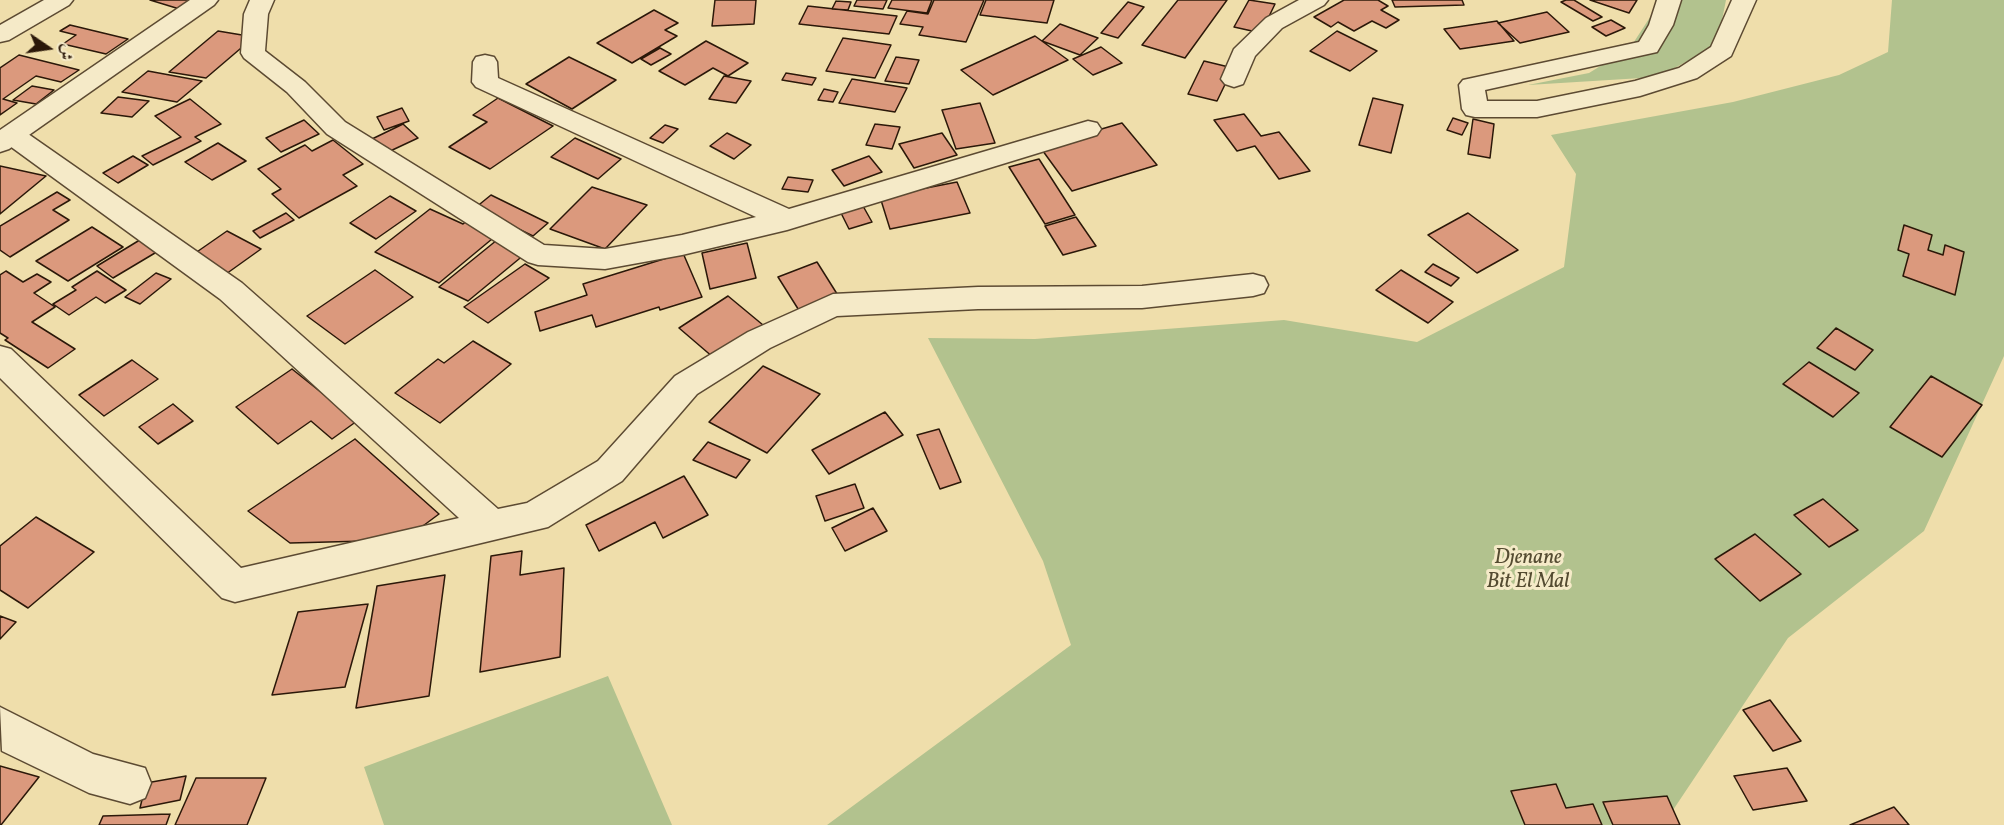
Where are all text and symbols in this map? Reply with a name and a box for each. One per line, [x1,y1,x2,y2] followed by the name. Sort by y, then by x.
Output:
[18,18,78,78] north arrow
[53,42,78,62] text: ش
[1487,546,1569,596] park label: Djenane Bit El Mal

